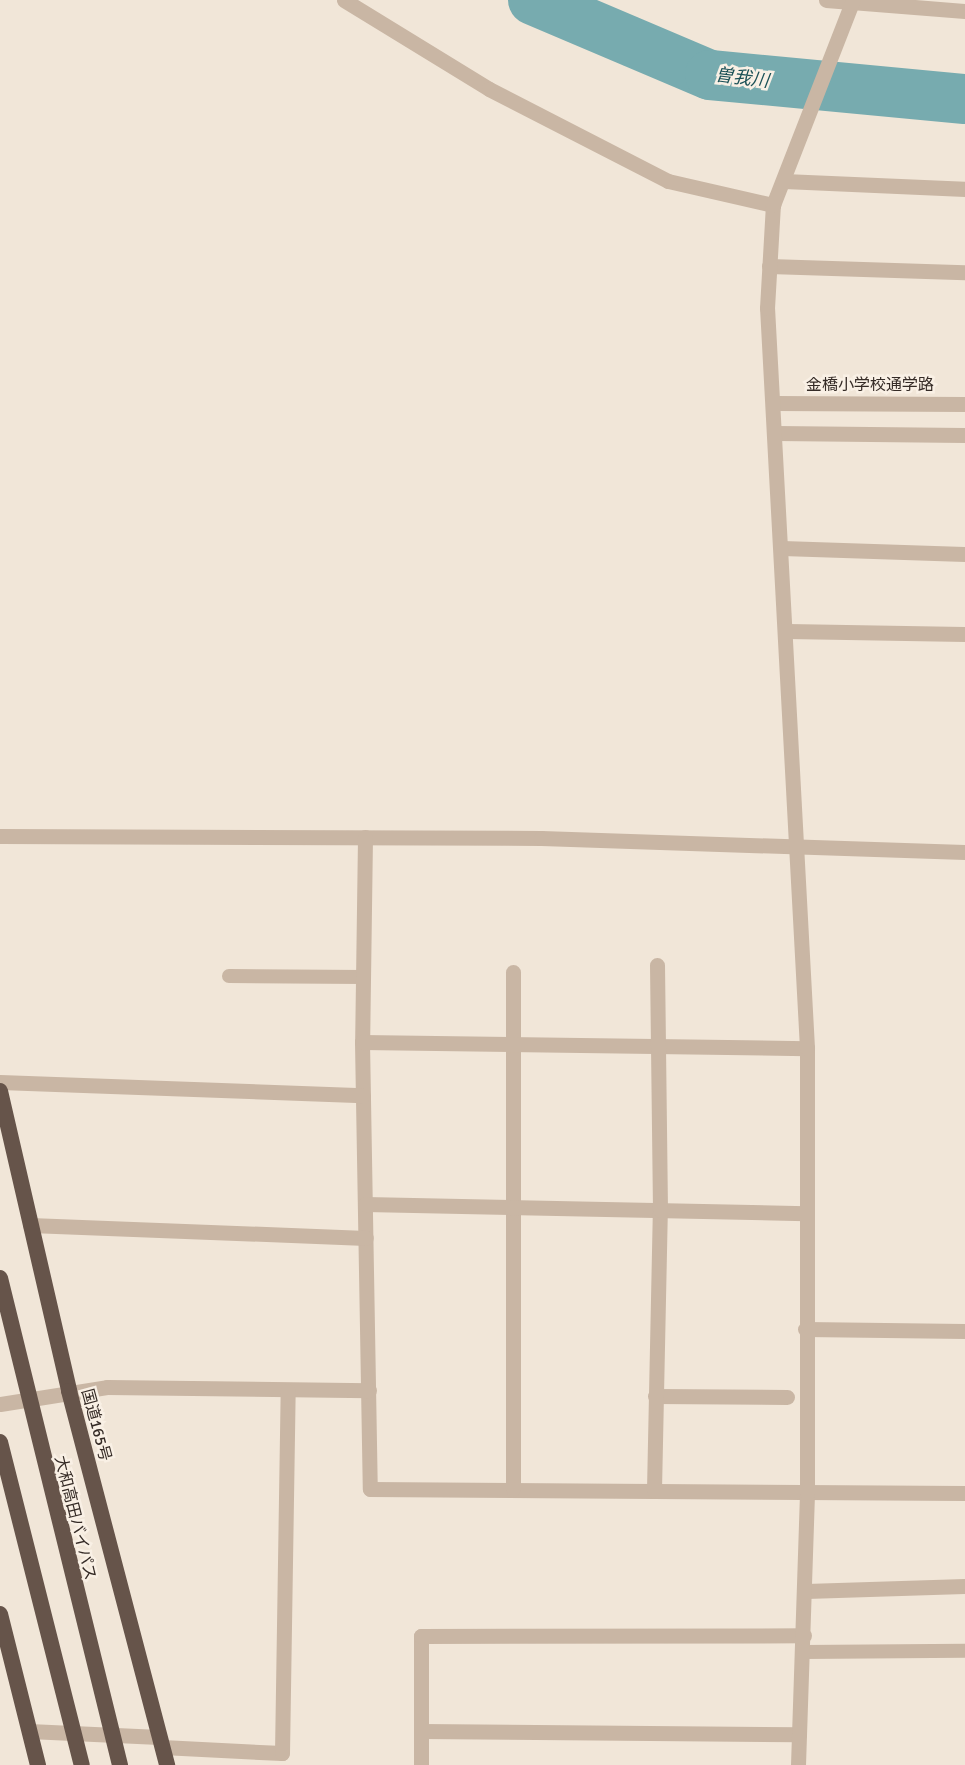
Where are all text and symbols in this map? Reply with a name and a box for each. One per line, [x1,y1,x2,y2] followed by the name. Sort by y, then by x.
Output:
[714,64,770,92] water label: 曽我川
[806,375,934,395] street label: 金橋小学校通学路
[77,1387,115,1463] street label: 国道165号
[50,1454,100,1582] street label: 大和高田バイパス

